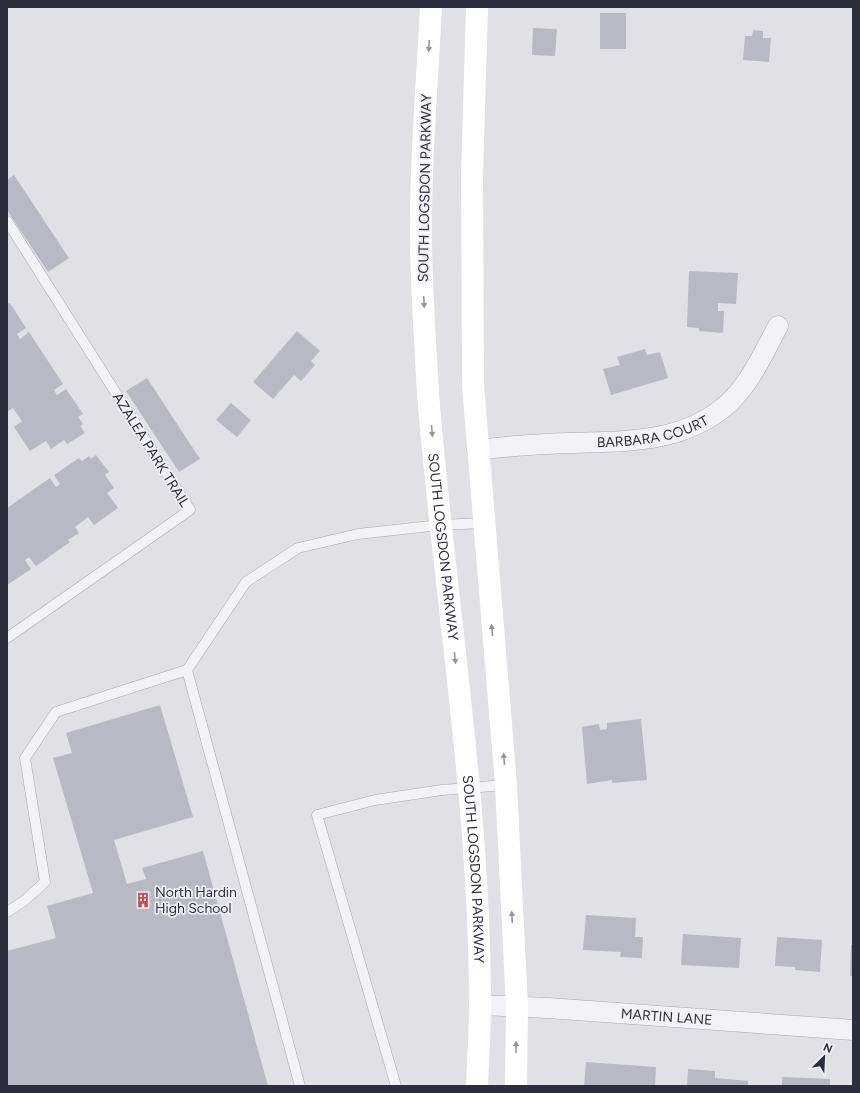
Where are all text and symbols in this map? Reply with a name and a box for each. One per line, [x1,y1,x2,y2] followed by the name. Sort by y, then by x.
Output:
[425,40,432,52] one-way arrow
[415,93,435,282] street label: SOUTH LOGSDON PARKWAY
[421,296,427,309] one-way arrow
[109,390,194,511] street label: AZALEA PARK TRAIL
[597,411,711,451] street label: BARBARA COURT
[429,425,435,437] one-way arrow
[425,452,462,642] street label: SOUTH LOGSDON PARKWAY
[489,624,496,636] one-way arrow
[451,652,458,664] one-way arrow
[500,753,507,765] one-way arrow
[459,774,488,964] street label: SOUTH LOGSDON PARKWAY
[155,884,237,917] place label: North Hardin High School
[134,891,152,909] building icon: North Hardin High School
[509,911,516,923] one-way arrow
[620,1005,713,1028] street label: MARTIN LANE
[804,1037,844,1077] north arrow
[513,1040,519,1053] one-way arrow
[821,1041,834,1056] text: N

